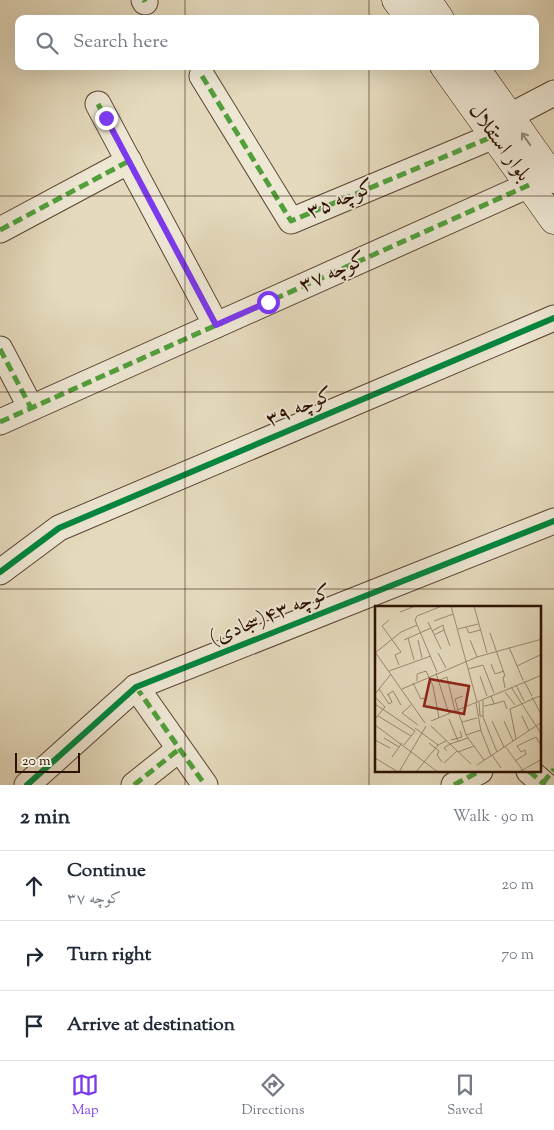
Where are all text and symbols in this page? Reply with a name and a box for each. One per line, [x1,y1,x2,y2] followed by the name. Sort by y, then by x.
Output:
[15,15,539,70] search box
[33,29,61,57] icon: search
[73,29,168,56] text: Search here
[460,98,538,188] street label: بلوار استقلال
[95,107,118,130] route end
[521,132,531,146] one-way arrow
[303,172,379,228] street label: کوچه ۳۵
[295,245,371,301] street label: کوچه ۳۷
[257,291,280,314] route start
[262,380,338,436] street label: کوچه ۳۹
[205,578,337,654] street label: کوچه ۴۳(سجادی)
[375,606,542,772] inset map
[15,750,80,773] scale bar
[22,752,51,772] text: 20 m
[20,803,70,833] text: 2 min
[453,806,534,829] text: Walk · 90 m
[67,858,146,885] text: Continue
[20,872,48,900] icon: ahead
[501,874,534,897] text: 20 m
[67,888,121,911] text: کوچه ۳۷
[20,942,48,970] icon: right
[67,942,151,969] text: Turn right
[501,944,534,967] text: 70 m
[20,1012,48,1040] icon: arrive
[67,1012,235,1039] text: Arrive at destination
[71,1071,99,1121] tab: Map
[241,1071,305,1121] tab: Directions
[447,1071,483,1121] tab: Saved

